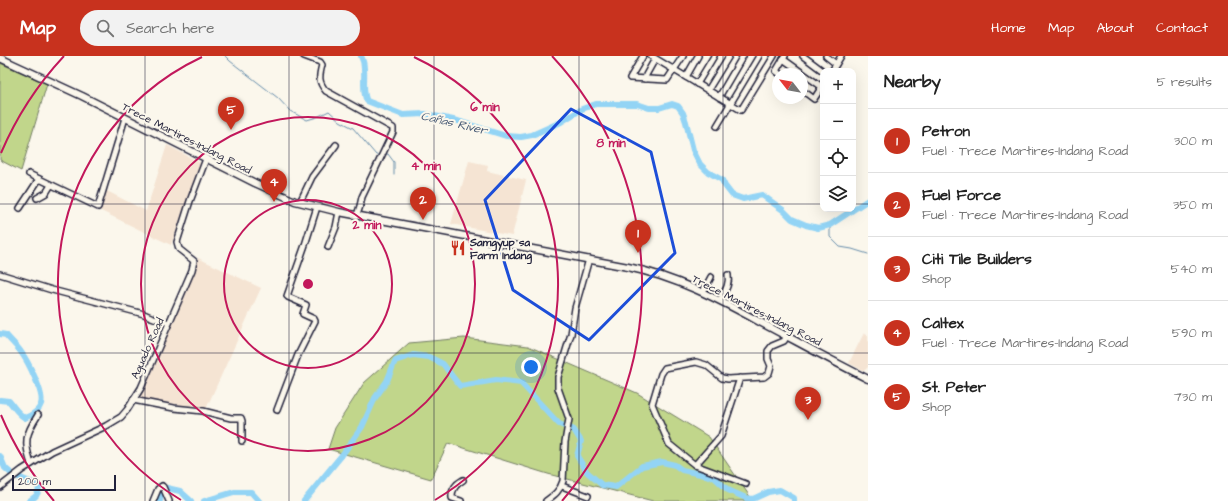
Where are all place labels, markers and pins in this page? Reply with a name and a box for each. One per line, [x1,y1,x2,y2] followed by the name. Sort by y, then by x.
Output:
[218,97,244,130] pin: 5
[261,169,287,202] pin: 4
[410,187,436,220] pin: 2
[625,220,651,253] pin: 1
[469,235,532,265] place label: Samgyup sa Farm Indang
[449,239,467,257] restaurant icon: Samgyup sa Farm Indang
[301,277,315,291] centre of rings
[795,387,821,420] pin: 3

